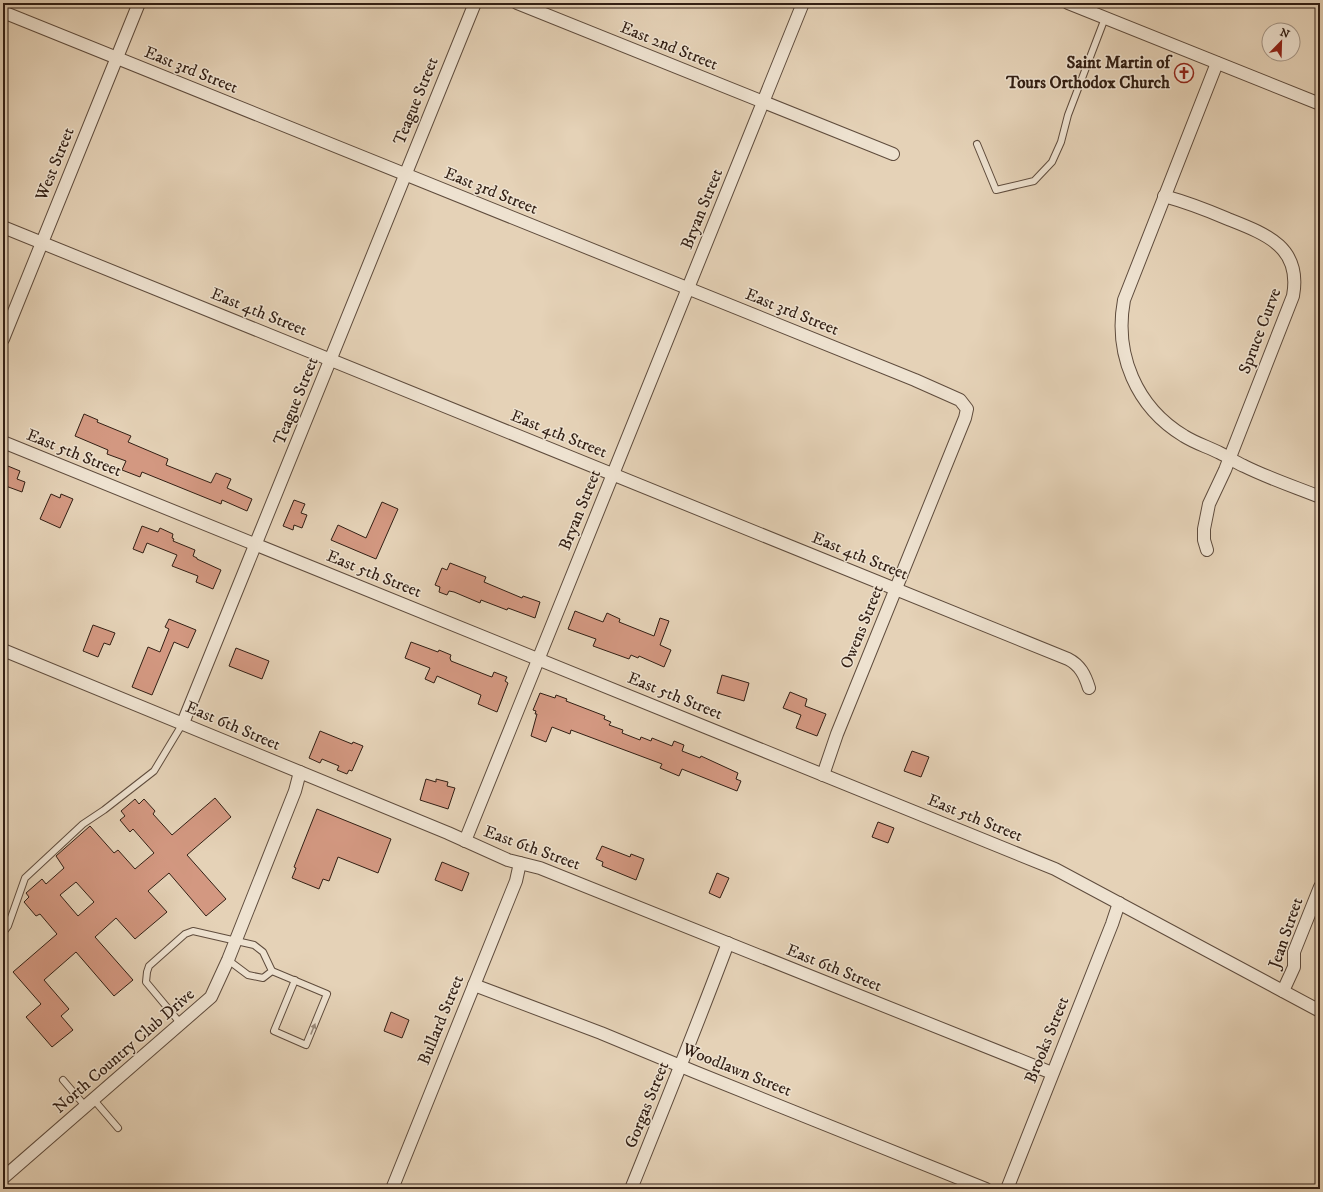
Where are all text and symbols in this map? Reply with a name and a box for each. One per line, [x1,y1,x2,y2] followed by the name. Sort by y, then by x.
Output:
[617,16,722,76] street label: East 2nd Street
[1261,22,1301,62] north arrow
[1278,26,1291,42] text: N
[141,41,242,99] street label: East 3rd Street
[1005,52,1174,94] place label: Saint Martin of Tours Orthodox Church
[388,53,444,148] street label: Teague Street
[1173,62,1195,84] church icon: Saint Martin of Tours Orthodox Church
[30,124,80,205] street label: West Street
[441,162,542,220] street label: East 3rd Street
[676,165,728,253] street label: Bryan Street
[208,283,311,342] street label: East 4th Street
[742,283,843,341] street label: East 3rd Street
[1234,285,1286,377] street label: Spruce Curve
[268,353,324,448] street label: Teague Street
[508,405,611,464] street label: East 4th Street
[23,424,125,482] street label: East 5th Street
[554,466,606,554] street label: Bryan Street
[809,527,912,586] street label: East 4th Street
[323,545,425,603] street label: East 5th Street
[835,581,889,672] street label: Owens Street
[624,667,726,725] street label: East 5th Street
[182,696,284,756] street label: East 6th Street
[924,789,1026,847] street label: East 5th Street
[481,820,584,876] street label: East 6th Street
[1263,894,1309,973] street label: Jean Street
[783,939,885,997] street label: East 6th Street
[413,971,469,1068] street label: Bullard Street
[49,984,199,1118] street label: North Country Club Drive
[1020,993,1075,1087] street label: Brooks Street
[311,1022,317,1034] one-way arrow
[678,1038,795,1102] street label: Woodlawn Street
[620,1058,675,1152] street label: Gorgas Street

